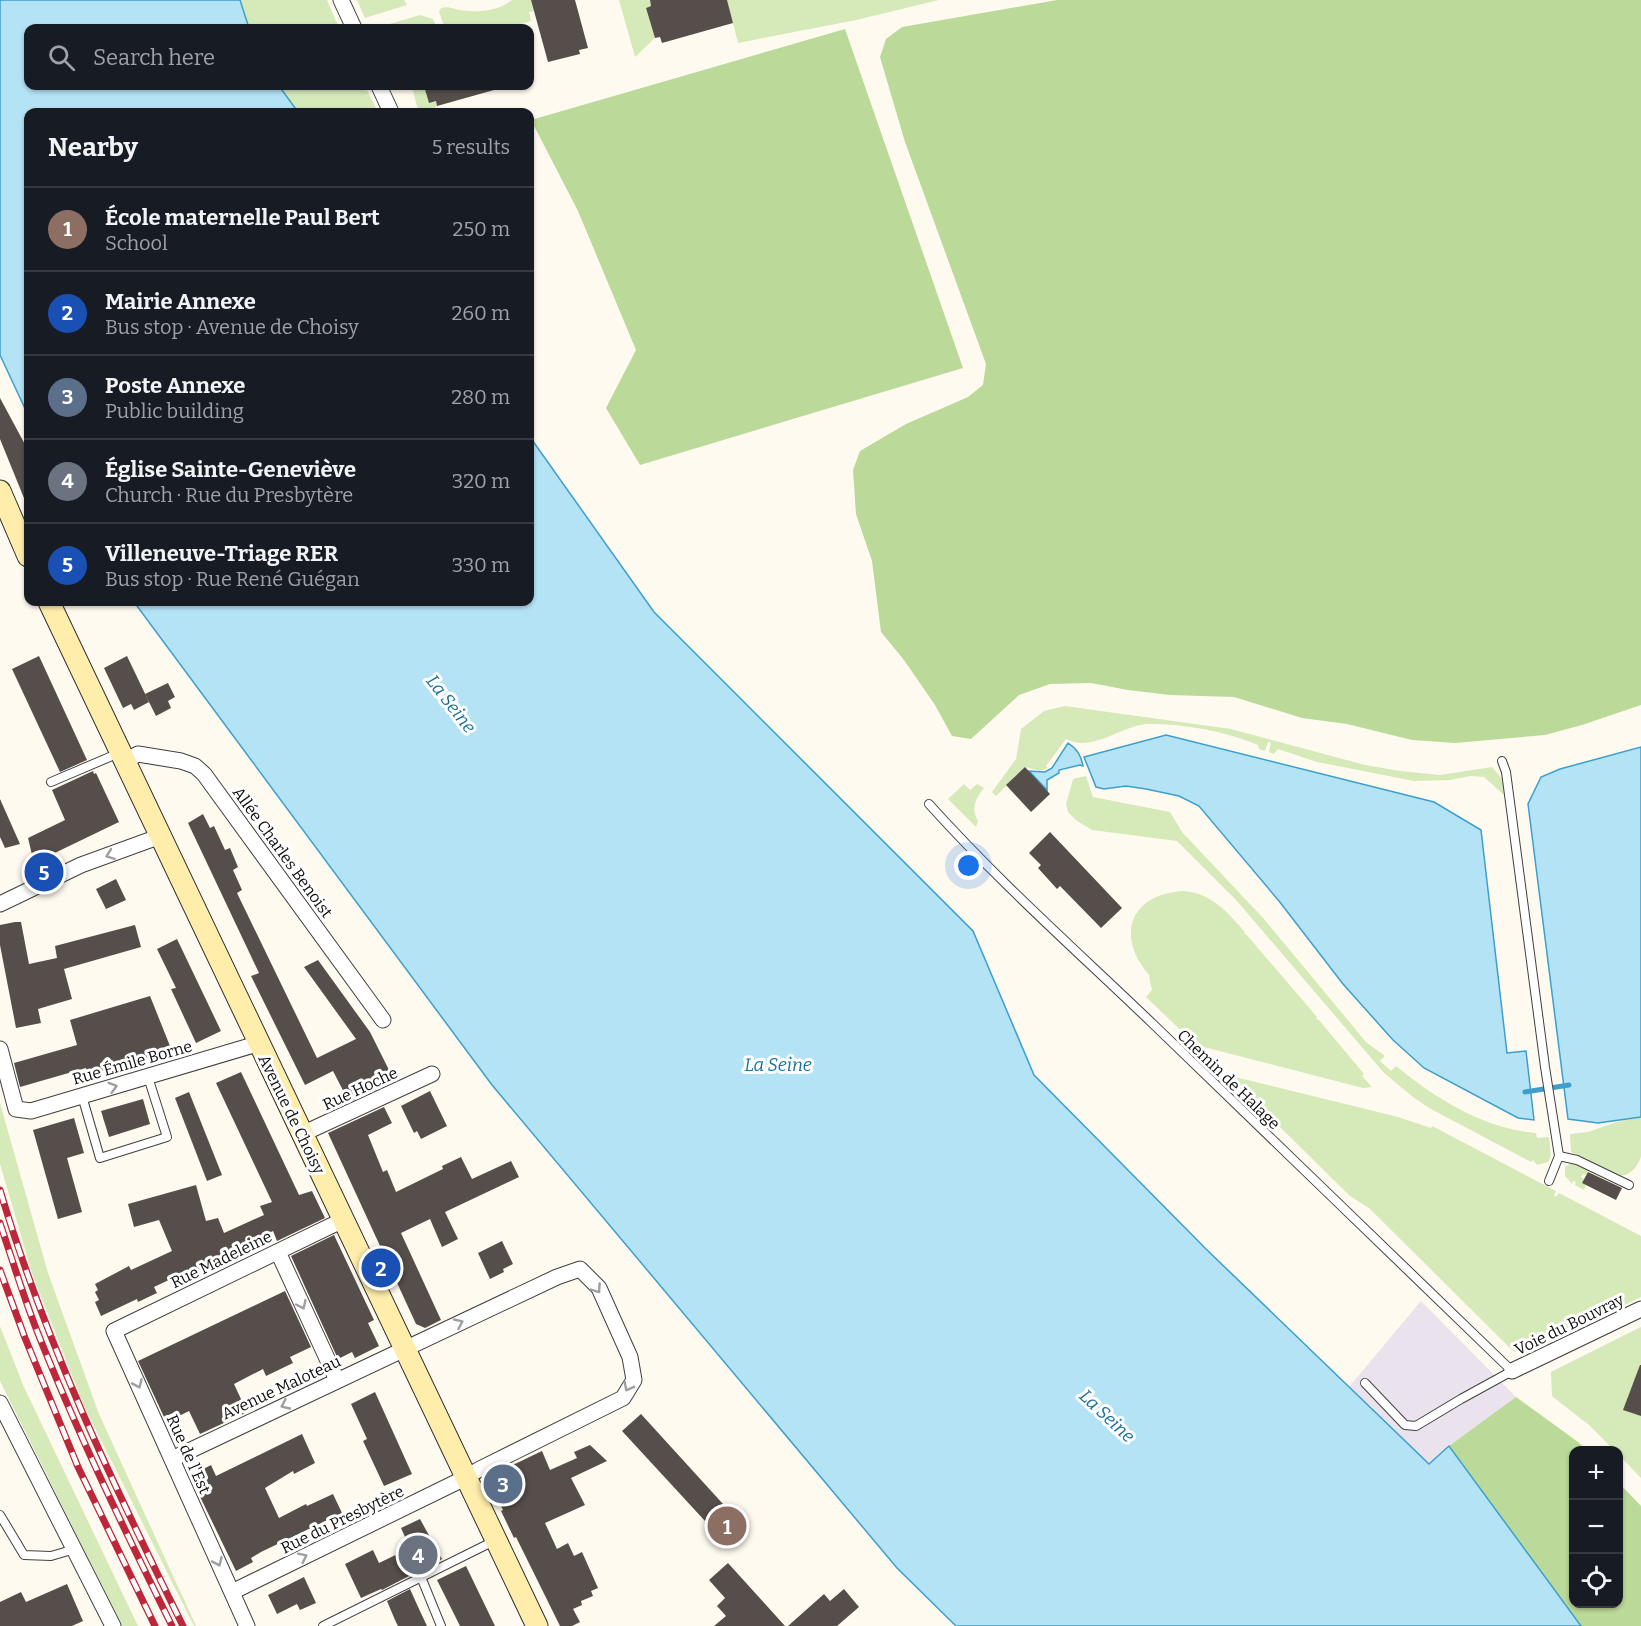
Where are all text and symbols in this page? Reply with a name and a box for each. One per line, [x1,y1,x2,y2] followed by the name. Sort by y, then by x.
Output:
[24,24,534,90] search box
[45,41,78,74] icon: search
[93,44,215,71] text: Search here
[48,132,138,163] text: Nearby
[432,135,510,159] text: 5 results
[105,204,380,231] text: École maternelle Paul Bert
[63,217,72,241] text: 1
[453,217,510,241] text: 250 m
[105,231,168,255] text: School
[105,288,256,315] text: Mairie Annexe
[62,301,73,325] text: 2
[451,301,510,325] text: 260 m
[105,315,359,339] text: Bus stop · Avenue de Choisy
[105,372,245,399] text: Poste Annexe
[62,385,73,409] text: 3
[451,385,510,409] text: 280 m
[105,399,244,423] text: Public building
[105,456,356,483] text: Église Sainte-Geneviève
[61,469,74,493] text: 4
[452,469,510,493] text: 320 m
[105,483,353,507] text: Church · Rue du Presbytère
[105,540,338,567] text: Villeneuve-Triage RER
[62,553,73,577] text: 5
[452,553,510,577] text: 330 m
[105,567,360,591] text: Bus stop · Rue René Guégan
[421,671,481,737] water label: La Seine
[229,783,337,922] street label: Allée Charles Benoist
[105,847,116,860] one-way arrow
[24,850,63,894] pin: 5
[954,851,983,880] your location
[1173,1026,1284,1133] street label: Chemin de Halage
[70,1035,194,1089] street label: Rue Émile Borne
[254,1051,329,1177] street label: Avenue de Choisy
[744,1054,812,1076] water label: La Seine
[320,1063,401,1114] street label: Rue Hoche
[107,1082,118,1094] one-way arrow
[168,1227,275,1292] street label: Rue Madeleine
[362,1246,400,1290] pin: 2
[590,1282,601,1293] one-way arrow
[1512,1290,1627,1359] street label: Voie du Bouvray
[295,1298,307,1309] one-way arrow
[452,1319,463,1331] one-way arrow
[219,1352,344,1423] street label: Avenue Maloteau
[131,1378,143,1389] one-way arrow
[624,1381,636,1392] one-way arrow
[1075,1385,1139,1447] water label: La Seine
[280,1398,291,1410] one-way arrow
[163,1412,215,1497] street label: Rue de l'Est
[1569,1446,1623,1608] map controls
[1569,1446,1623,1500] button: +
[484,1462,522,1506] pin: 3
[278,1481,407,1557] street label: Rue du Presbytère
[1569,1500,1623,1554] button: −
[708,1504,746,1549] pin: 1
[398,1532,438,1578] pin: 4
[297,1553,308,1565] one-way arrow
[1569,1554,1623,1608] button: locate
[211,1556,223,1567] one-way arrow

